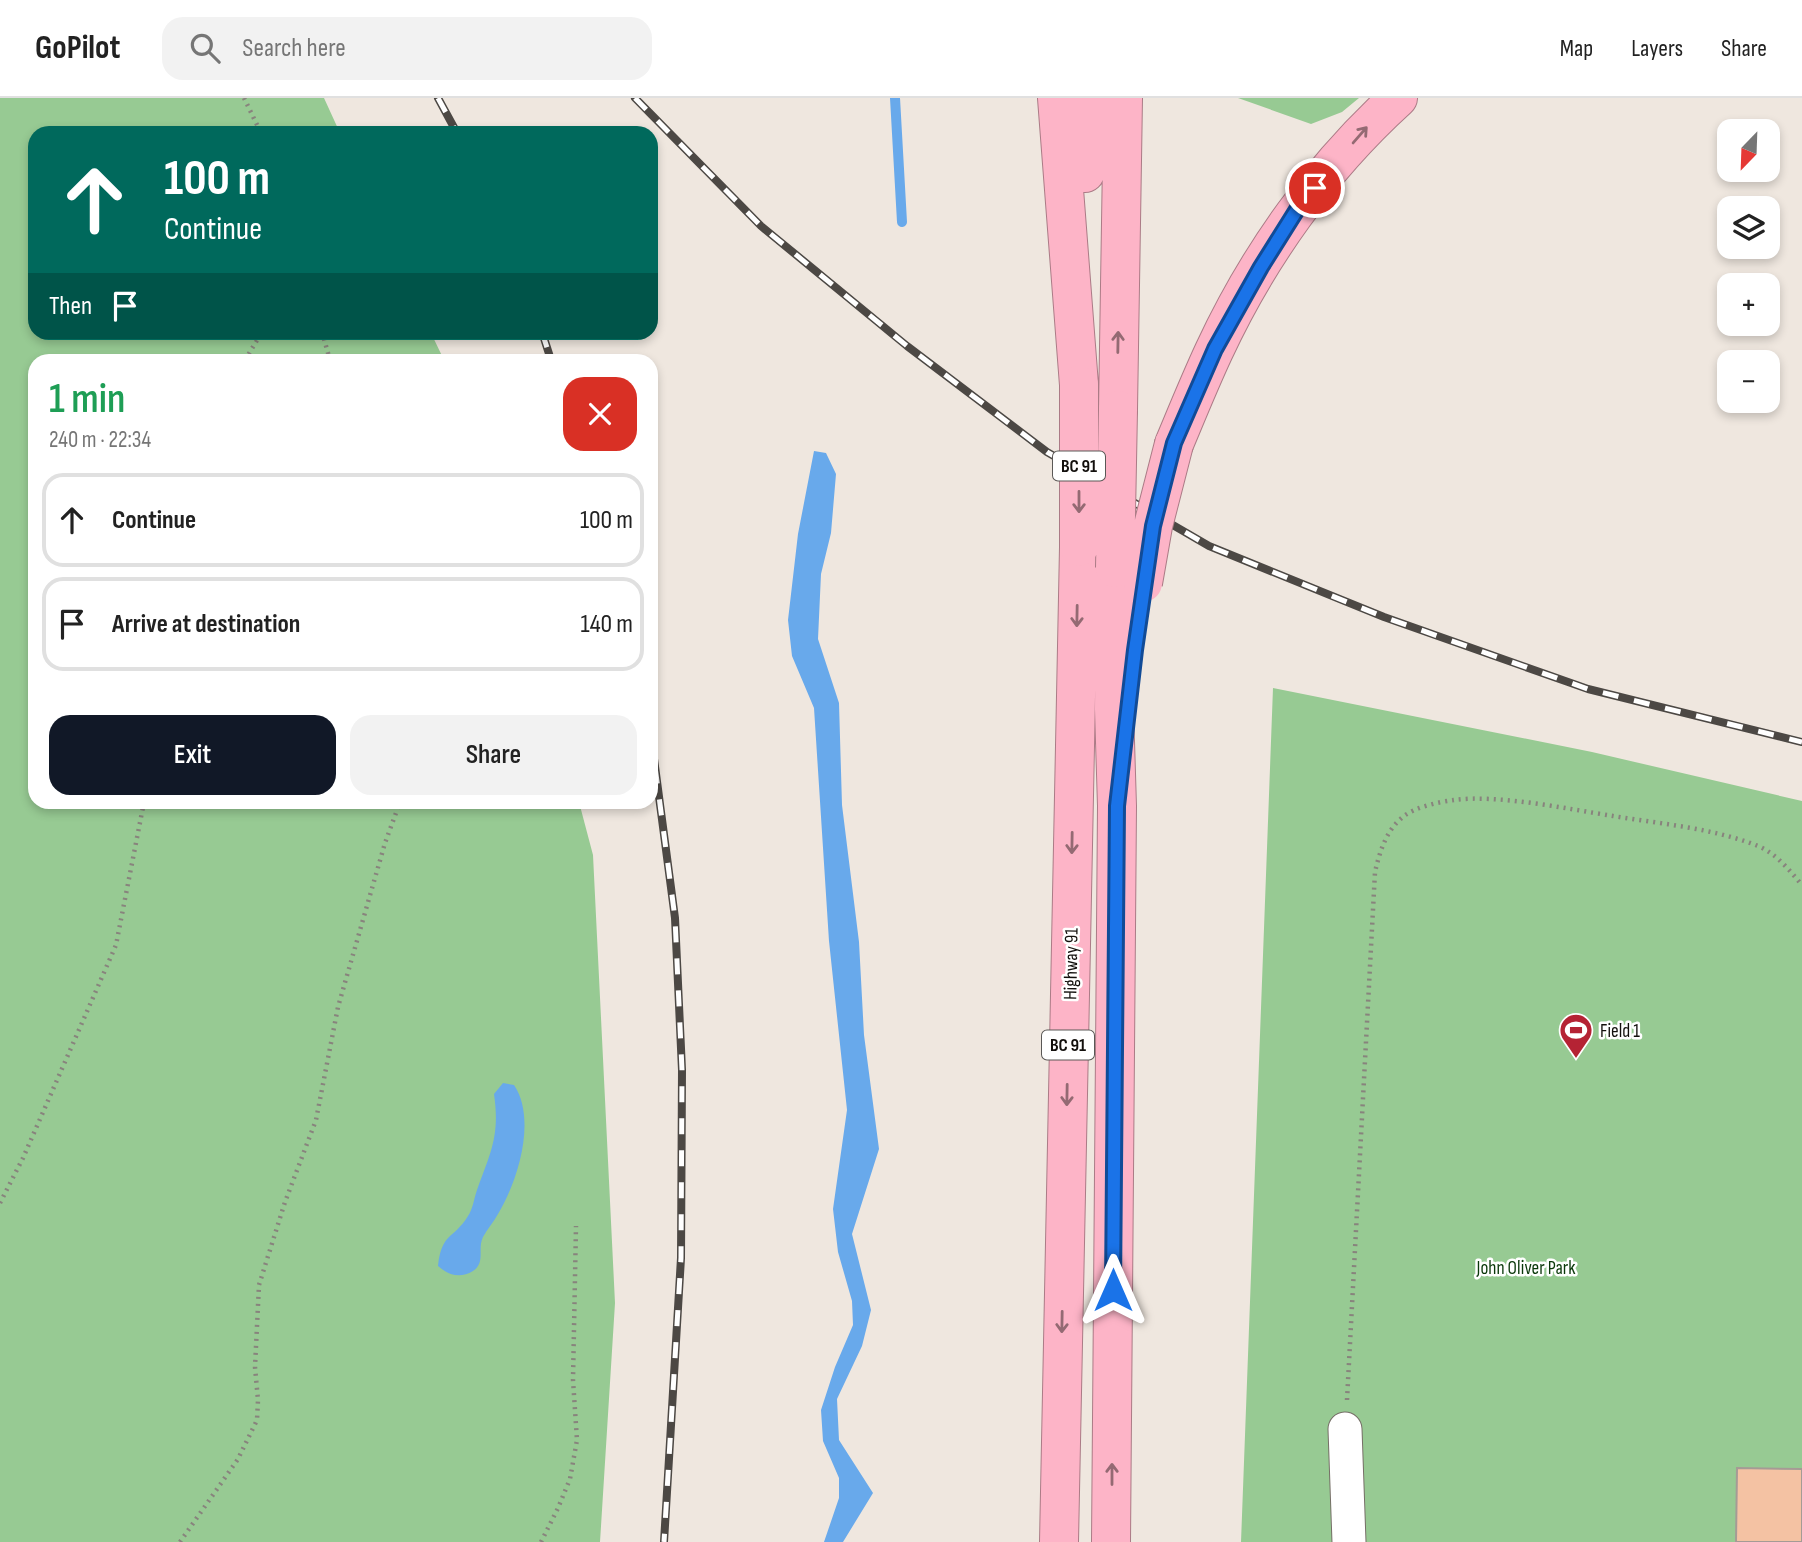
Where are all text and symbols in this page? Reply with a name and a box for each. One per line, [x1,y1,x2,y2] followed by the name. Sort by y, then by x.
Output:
[162,17,652,80] search box
[35,28,120,68] text: GoPilot
[186,29,224,67] icon: search
[242,33,346,64] text: Search here
[1560,34,1593,63] text: Map
[1631,34,1683,63] text: Layers
[1721,34,1767,63] text: Share
[1717,119,1780,182] north arrow
[1717,119,1780,413] map controls
[1352,126,1368,144] one-way arrow
[164,150,270,209] text: 100 m
[49,154,140,245] icon: ahead
[1285,158,1345,218] pin
[1296,169,1334,207] icon: arrive
[1717,196,1780,259] button: layers
[164,210,262,249] text: Continue
[1717,273,1780,336] button: +
[106,287,144,325] icon: arrive
[49,291,92,322] text: Then
[1112,331,1125,354] one-way arrow
[1717,350,1780,413] button: −
[49,374,125,425] text: 1 min
[563,377,637,451] button: close
[49,426,151,454] text: 240 m · 22:34
[1053,452,1105,480] road number: BC 91
[1072,491,1086,514] one-way arrow
[53,501,91,539] icon: ahead
[112,505,196,536] text: Continue
[580,505,633,536] text: 100 m
[1071,604,1084,627] one-way arrow
[53,605,91,643] icon: arrive
[112,609,300,640] text: Arrive at destination
[581,609,633,640] text: 140 m
[49,715,336,795] button: Exit
[350,715,637,795] button: Share
[1066,831,1079,854] one-way arrow
[1059,928,1084,1000] street label: Highway 91
[1557,1011,1595,1060] sports icon: Field 1
[1600,1020,1640,1043] place label: Field 1
[1042,1030,1094,1060] road number: BC 91
[1060,1083,1073,1106] one-way arrow
[1076,1253,1150,1327] position arrow
[1475,1257,1576,1280] park label: John Oliver Park
[1055,1311,1069,1334] one-way arrow
[1105,1463,1119,1486] one-way arrow

